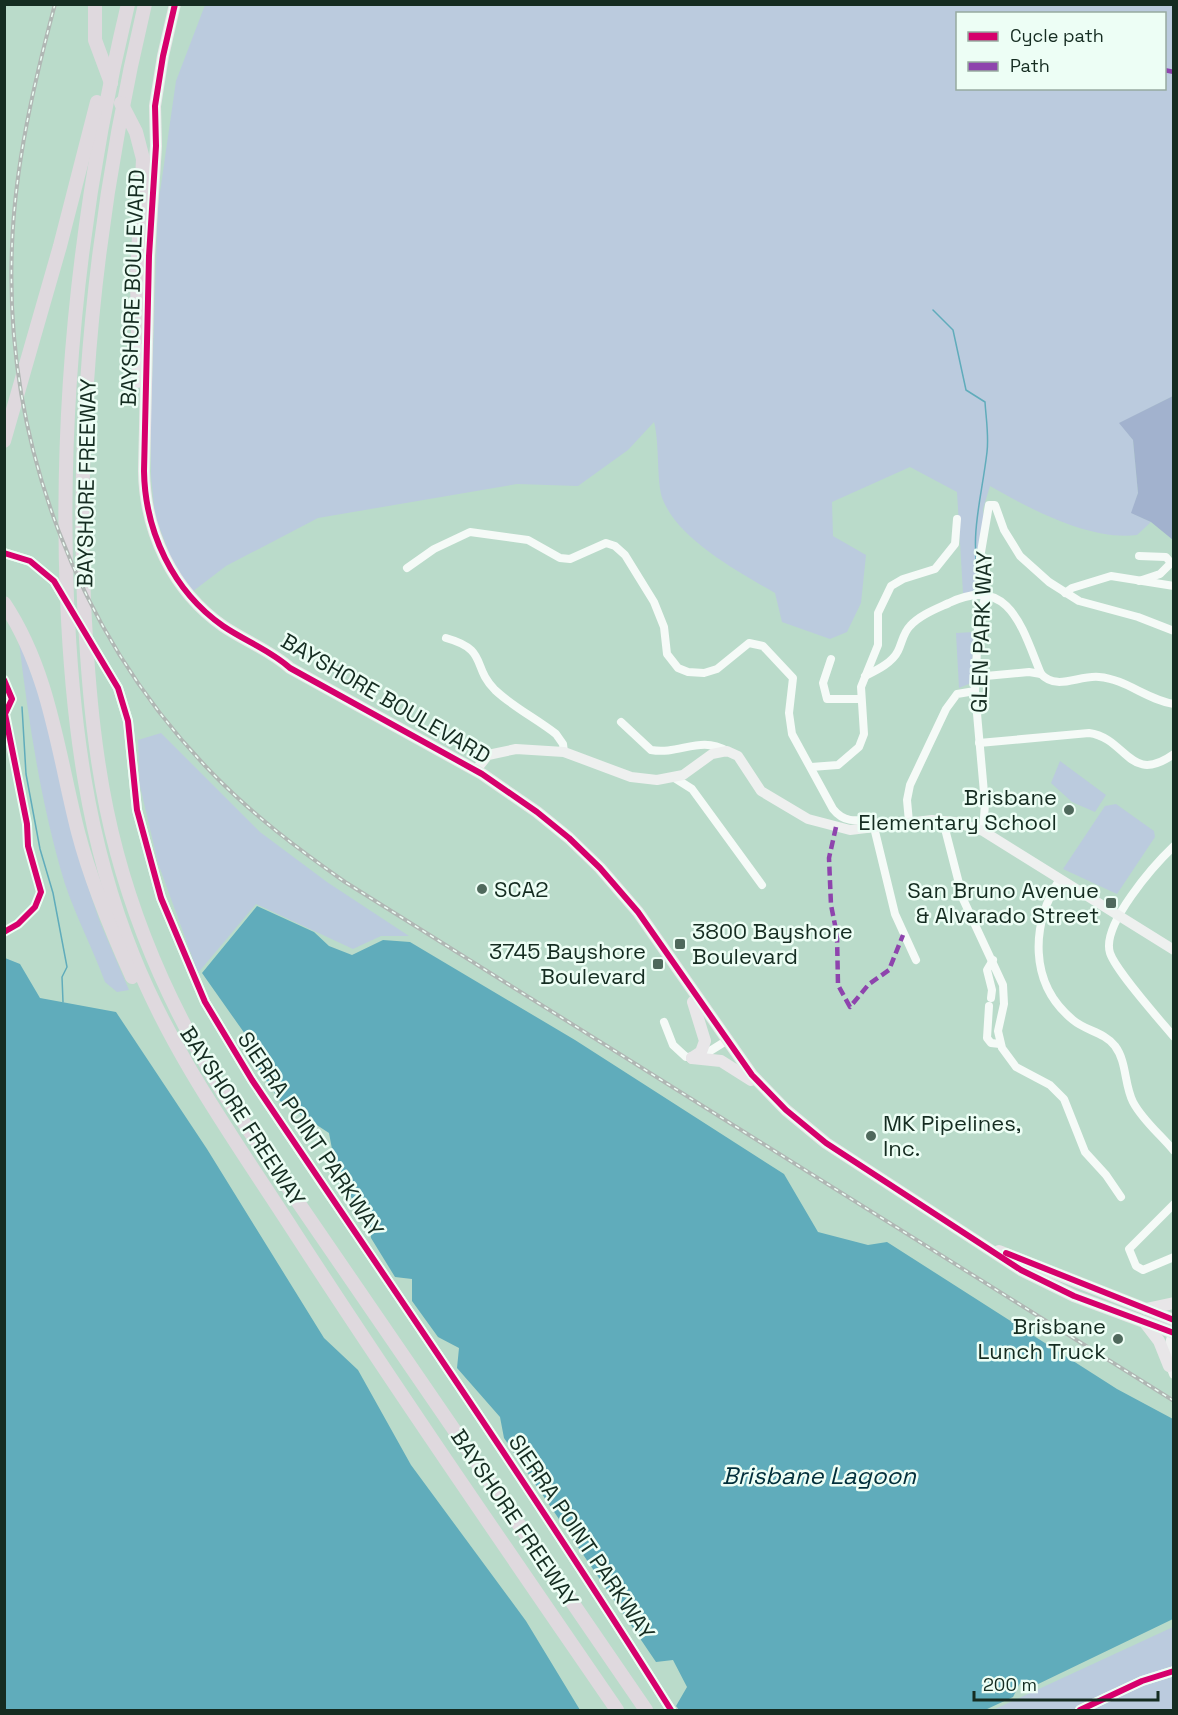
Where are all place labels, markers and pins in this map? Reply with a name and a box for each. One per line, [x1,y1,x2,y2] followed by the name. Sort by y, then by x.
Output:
[858,783,1057,836] place label: Brisbane Elementary School
[1062,803,1076,817] marker: Brisbane Elementary School
[494,875,549,903] place label: SCA2
[907,876,1099,929] place label: San Bruno Avenue & Alvarado Street
[475,882,489,896] marker: SCA2
[1104,896,1118,910] marker: San Bruno Avenue & Alvarado Street
[692,917,853,970] place label: 3800 Bayshore Boulevard
[489,937,646,990] place label: 3745 Bayshore Boulevard
[673,937,687,951] marker: 3800 Bayshore Boulevard
[651,957,665,971] marker: 3745 Bayshore Boulevard
[883,1109,1021,1162] place label: MK Pipelines, Inc.
[864,1129,878,1143] marker: MK Pipelines, Inc.
[977,1312,1106,1365] place label: Brisbane Lunch Truck
[1111,1332,1125,1346] marker: Brisbane Lunch Truck

